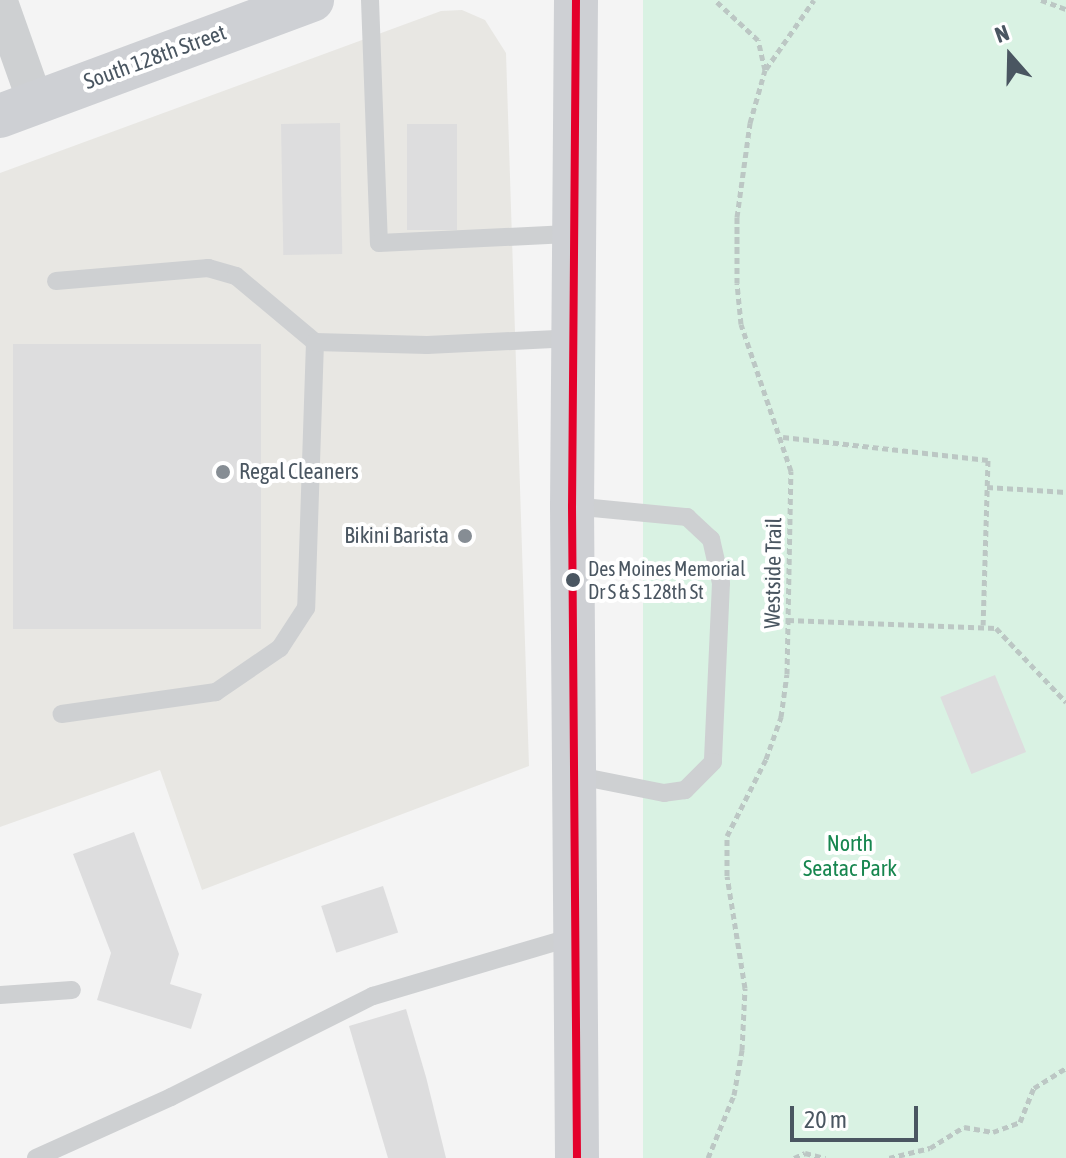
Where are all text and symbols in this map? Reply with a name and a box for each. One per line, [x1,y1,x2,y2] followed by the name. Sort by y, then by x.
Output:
[970,16,1050,96] north arrow
[80,19,230,95] street label: South 128th Street
[991,19,1012,48] text: N
[239,459,359,485] place label: Regal Cleaners
[214,463,232,481] marker: Regal Cleaners
[759,517,787,629] street label: Westside Trail
[344,523,449,549] place label: Bikini Barista
[456,527,474,545] marker: Bikini Barista
[588,556,745,603] place label: Des Moines Memorial Dr S & S 128th St
[565,572,581,588] marker: Des Moines Memorial Dr S & S 128th St
[803,830,897,882] park label: North Seatac Park
[794,1090,922,1140] scale bar
[804,1106,847,1133] text: 20 m

